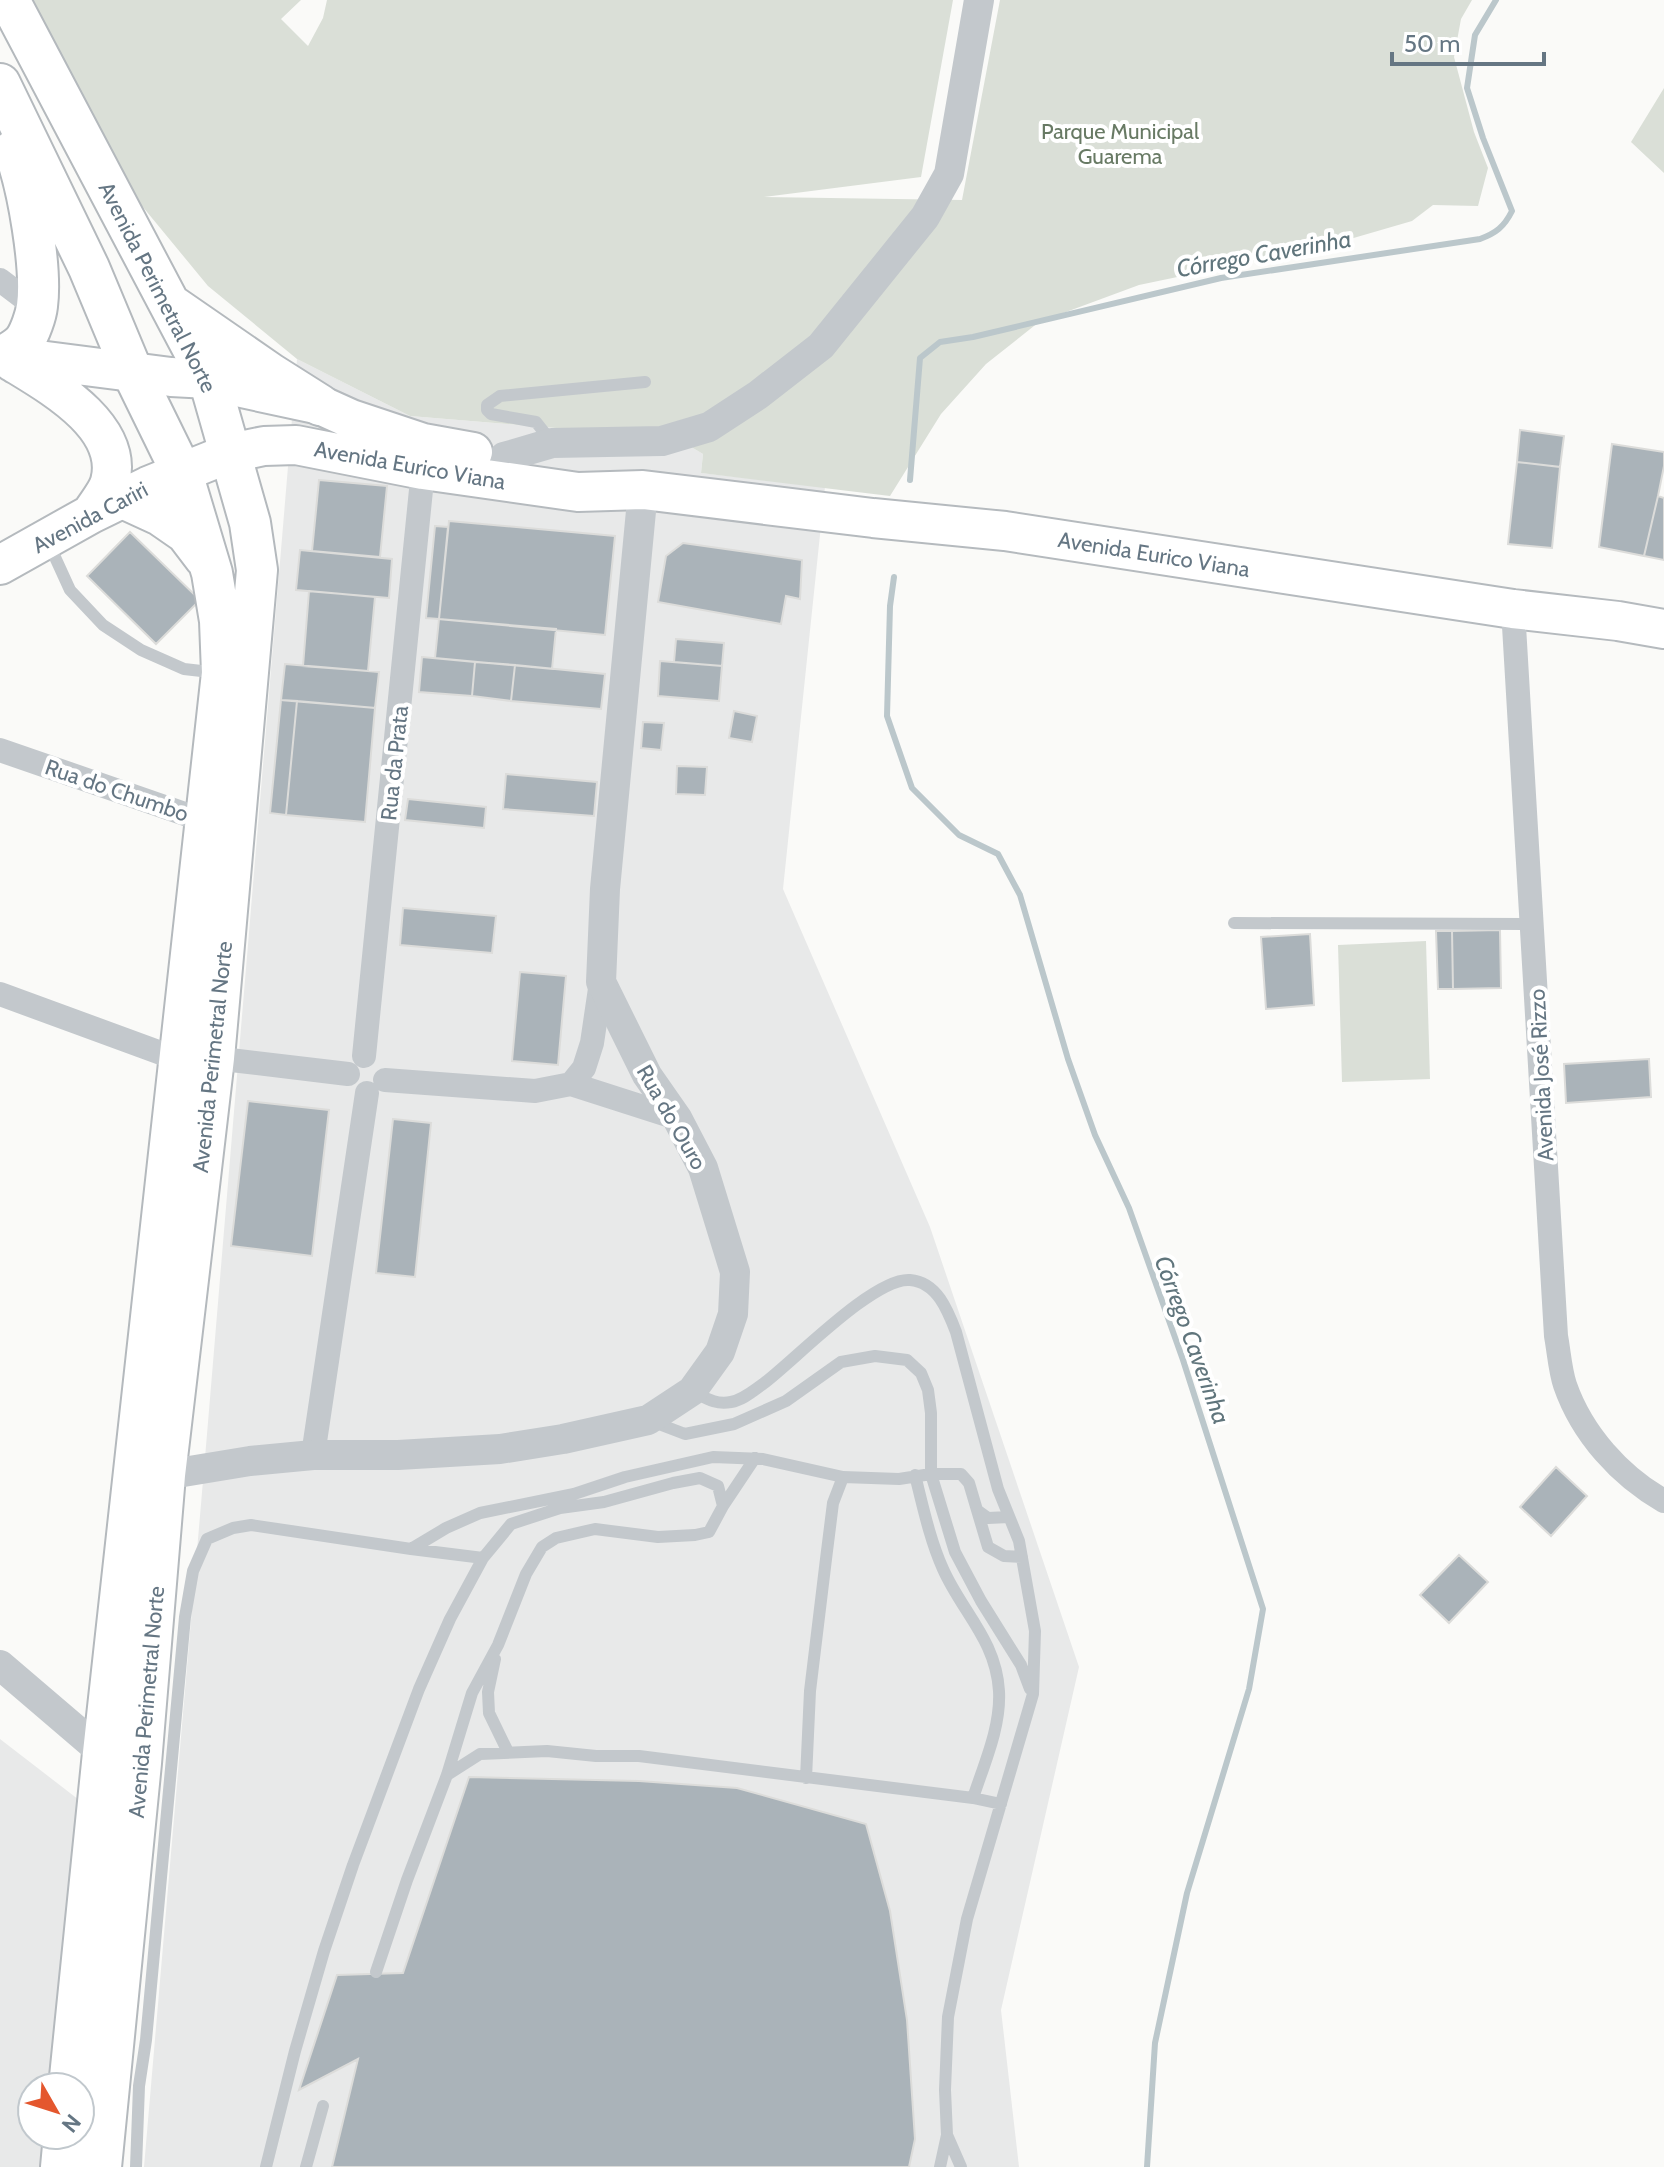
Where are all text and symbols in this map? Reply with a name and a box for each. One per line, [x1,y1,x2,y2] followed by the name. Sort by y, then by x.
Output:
[1392,16,1544,66] scale bar
[1404,29,1460,58] text: 50 m
[1041,118,1200,170] park label: Parque Municipal Guarema
[93,177,222,397] street label: Avenida Perimetral Norte
[1174,224,1354,283] water label: Córrego Caverinha
[312,435,508,496] street label: Avenida Eurico Viana
[28,476,153,559] street label: Avenida Cariri
[1056,526,1252,583] street label: Avenida Eurico Viana
[375,704,414,822] street label: Rua da Prata
[42,753,192,828] street label: Rua do Chumbo
[187,940,238,1174] street label: Avenida Perimetral Norte
[1524,988,1559,1162] street label: Avenida José Rizzo
[631,1060,712,1174] street label: Rua do Ouro
[1149,1252,1236,1428] water label: Córrego Caverinha
[123,1585,170,1819] street label: Avenida Perimetral Norte
[16,2071,96,2151] north arrow
[56,2109,87,2138] text: N

